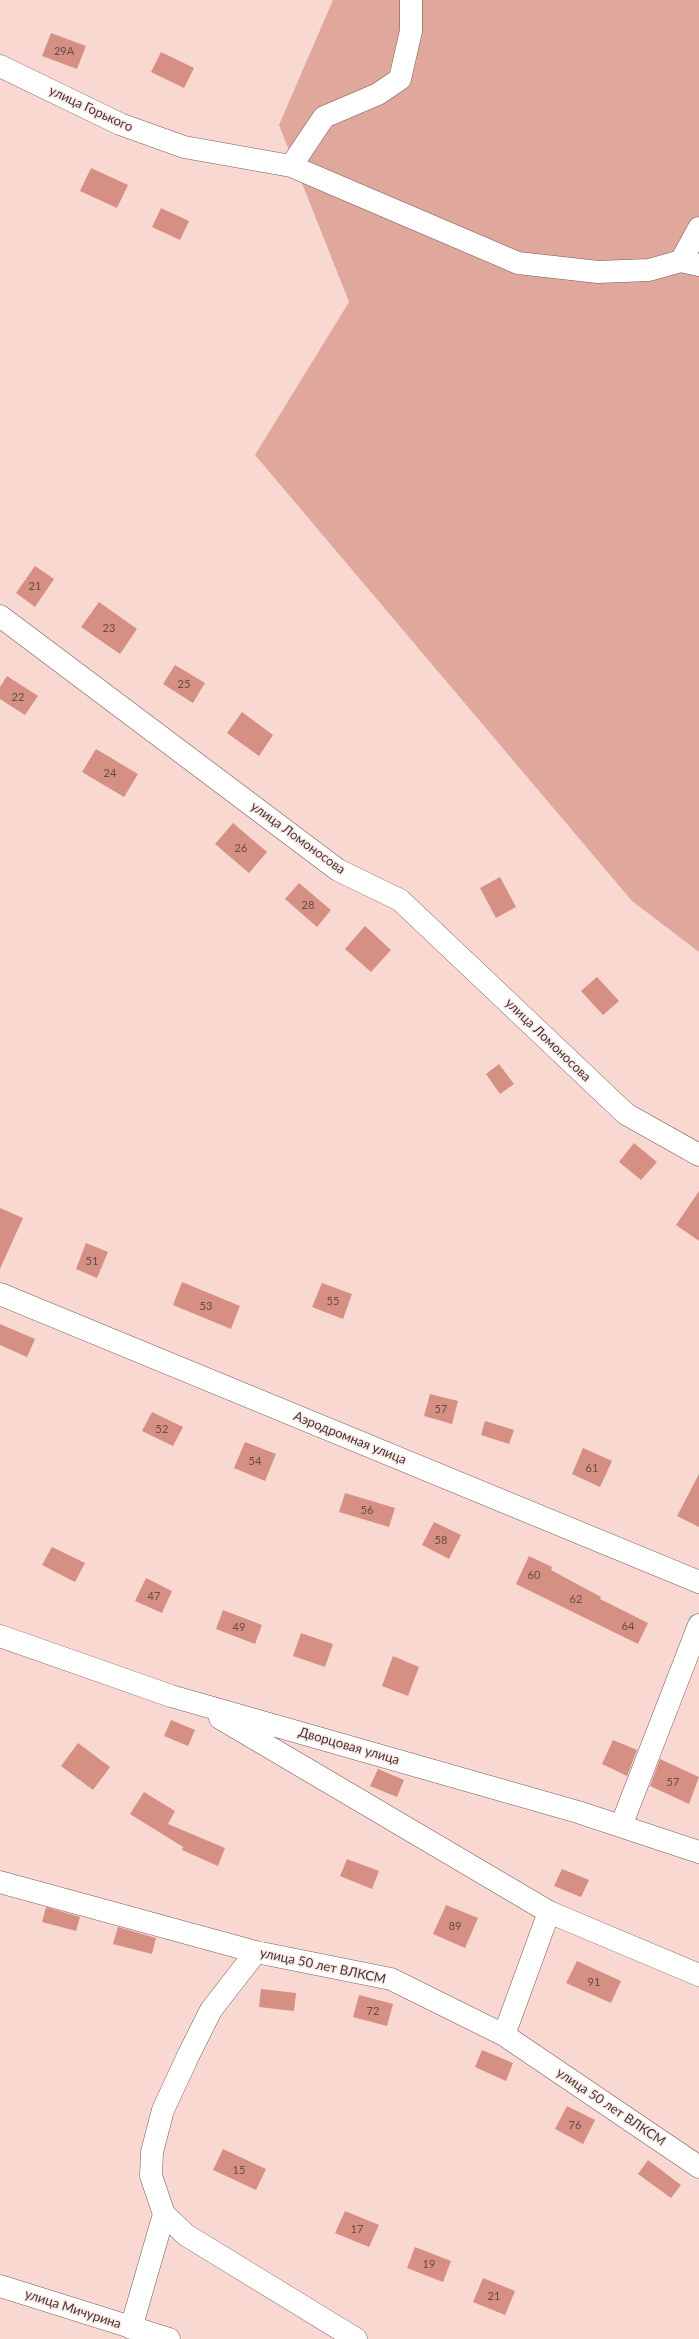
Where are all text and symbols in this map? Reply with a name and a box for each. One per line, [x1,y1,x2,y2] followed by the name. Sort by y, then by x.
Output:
[54,44,74,58] house number: 29А
[47,83,135,135] street label: улица Горького
[29,579,41,593] house number: 21
[103,621,115,635] house number: 23
[178,677,190,691] house number: 25
[12,690,24,704] house number: 22
[104,766,116,780] house number: 24
[248,798,348,878] street label: улица Ломоносова
[235,841,247,855] house number: 26
[302,898,314,912] house number: 28
[502,995,594,1085] street label: улица Ломоносова
[86,1254,98,1268] house number: 51
[327,1294,339,1308] house number: 55
[200,1299,212,1313] house number: 53
[435,1402,447,1416] house number: 57
[291,1408,409,1468] street label: Аэродромная улица
[156,1422,168,1436] house number: 52
[249,1454,261,1468] house number: 54
[586,1461,598,1475] house number: 61
[361,1503,373,1517] house number: 56
[435,1533,447,1547] house number: 58
[528,1568,540,1582] house number: 60
[148,1589,160,1603] house number: 47
[570,1592,582,1606] house number: 62
[622,1619,634,1633] house number: 64
[233,1620,245,1634] house number: 49
[297,1724,401,1768] street label: Дворцовая улица
[667,1775,679,1789] house number: 57
[449,1919,461,1933] house number: 89
[259,1945,387,1987] street label: улица 50 лет ВЛКСМ
[588,1975,600,1989] house number: 91
[367,2004,379,2018] house number: 72
[553,2065,669,2149] street label: улица 50 лет ВЛКСМ
[569,2118,581,2132] house number: 76
[233,2163,245,2177] house number: 15
[351,2222,363,2236] house number: 17
[423,2257,435,2271] house number: 19
[23,2286,123,2332] street label: улица Мичурина
[488,2289,500,2303] house number: 21

